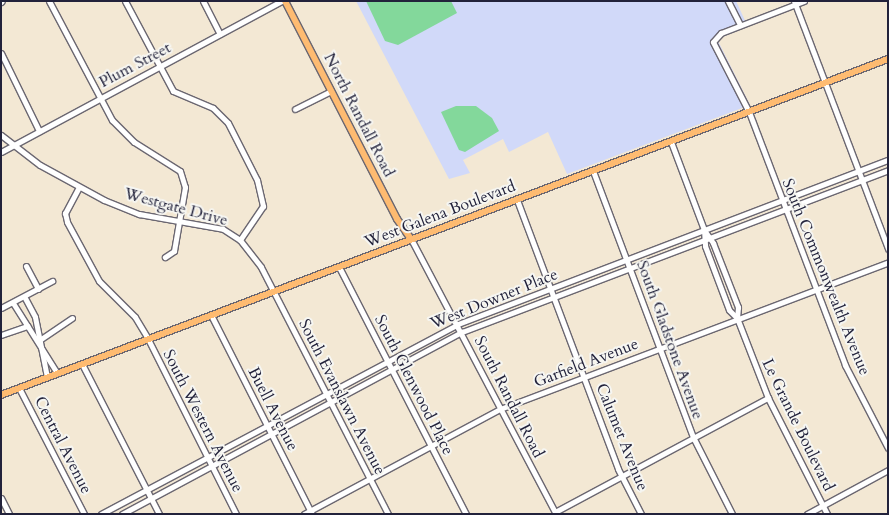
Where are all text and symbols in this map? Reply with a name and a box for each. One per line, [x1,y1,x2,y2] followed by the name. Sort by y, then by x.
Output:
[96,38,174,92] street label: Plum Street
[319,50,399,180] street label: North Randall Road
[362,176,518,252] street label: West Galena Boulevard
[778,176,874,378] street label: South Commonwealth Avenue
[122,184,230,230] street label: Westgate Drive
[632,258,708,422] street label: South Gladstone Avenue
[428,265,560,333] street label: West Downer Place
[370,312,458,458] street label: South Glenwood Place
[294,316,390,478] street label: South Evanslawn Avenue
[470,333,548,461] street label: South Randall Road
[531,334,641,392] street label: Garfield Avenue
[159,347,247,495] street label: South Western Avenue
[758,356,838,494] street label: Le Grande Boulevard
[244,364,302,454] street label: Buell Avenue
[592,381,652,493] street label: Calumet Avenue
[30,393,96,497] street label: Central Avenue

